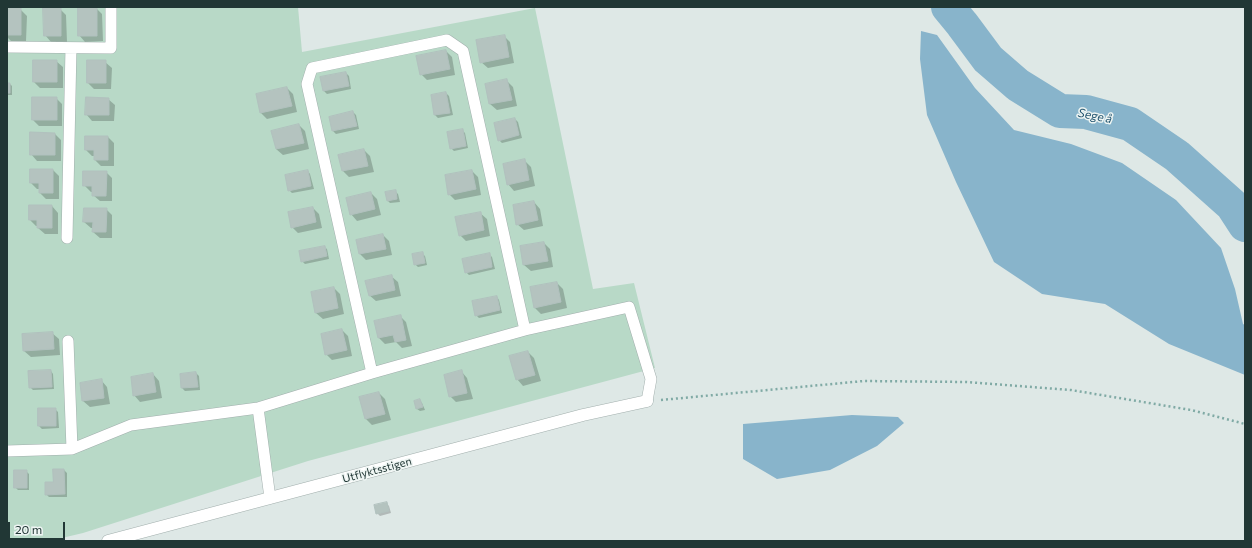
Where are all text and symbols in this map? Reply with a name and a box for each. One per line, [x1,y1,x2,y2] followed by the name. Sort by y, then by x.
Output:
[1077,106,1113,126] water label: Sege å
[341,454,413,486] street label: Utflyktsstigen
[10,514,67,540] scale bar
[15,522,42,536] text: 20 m

